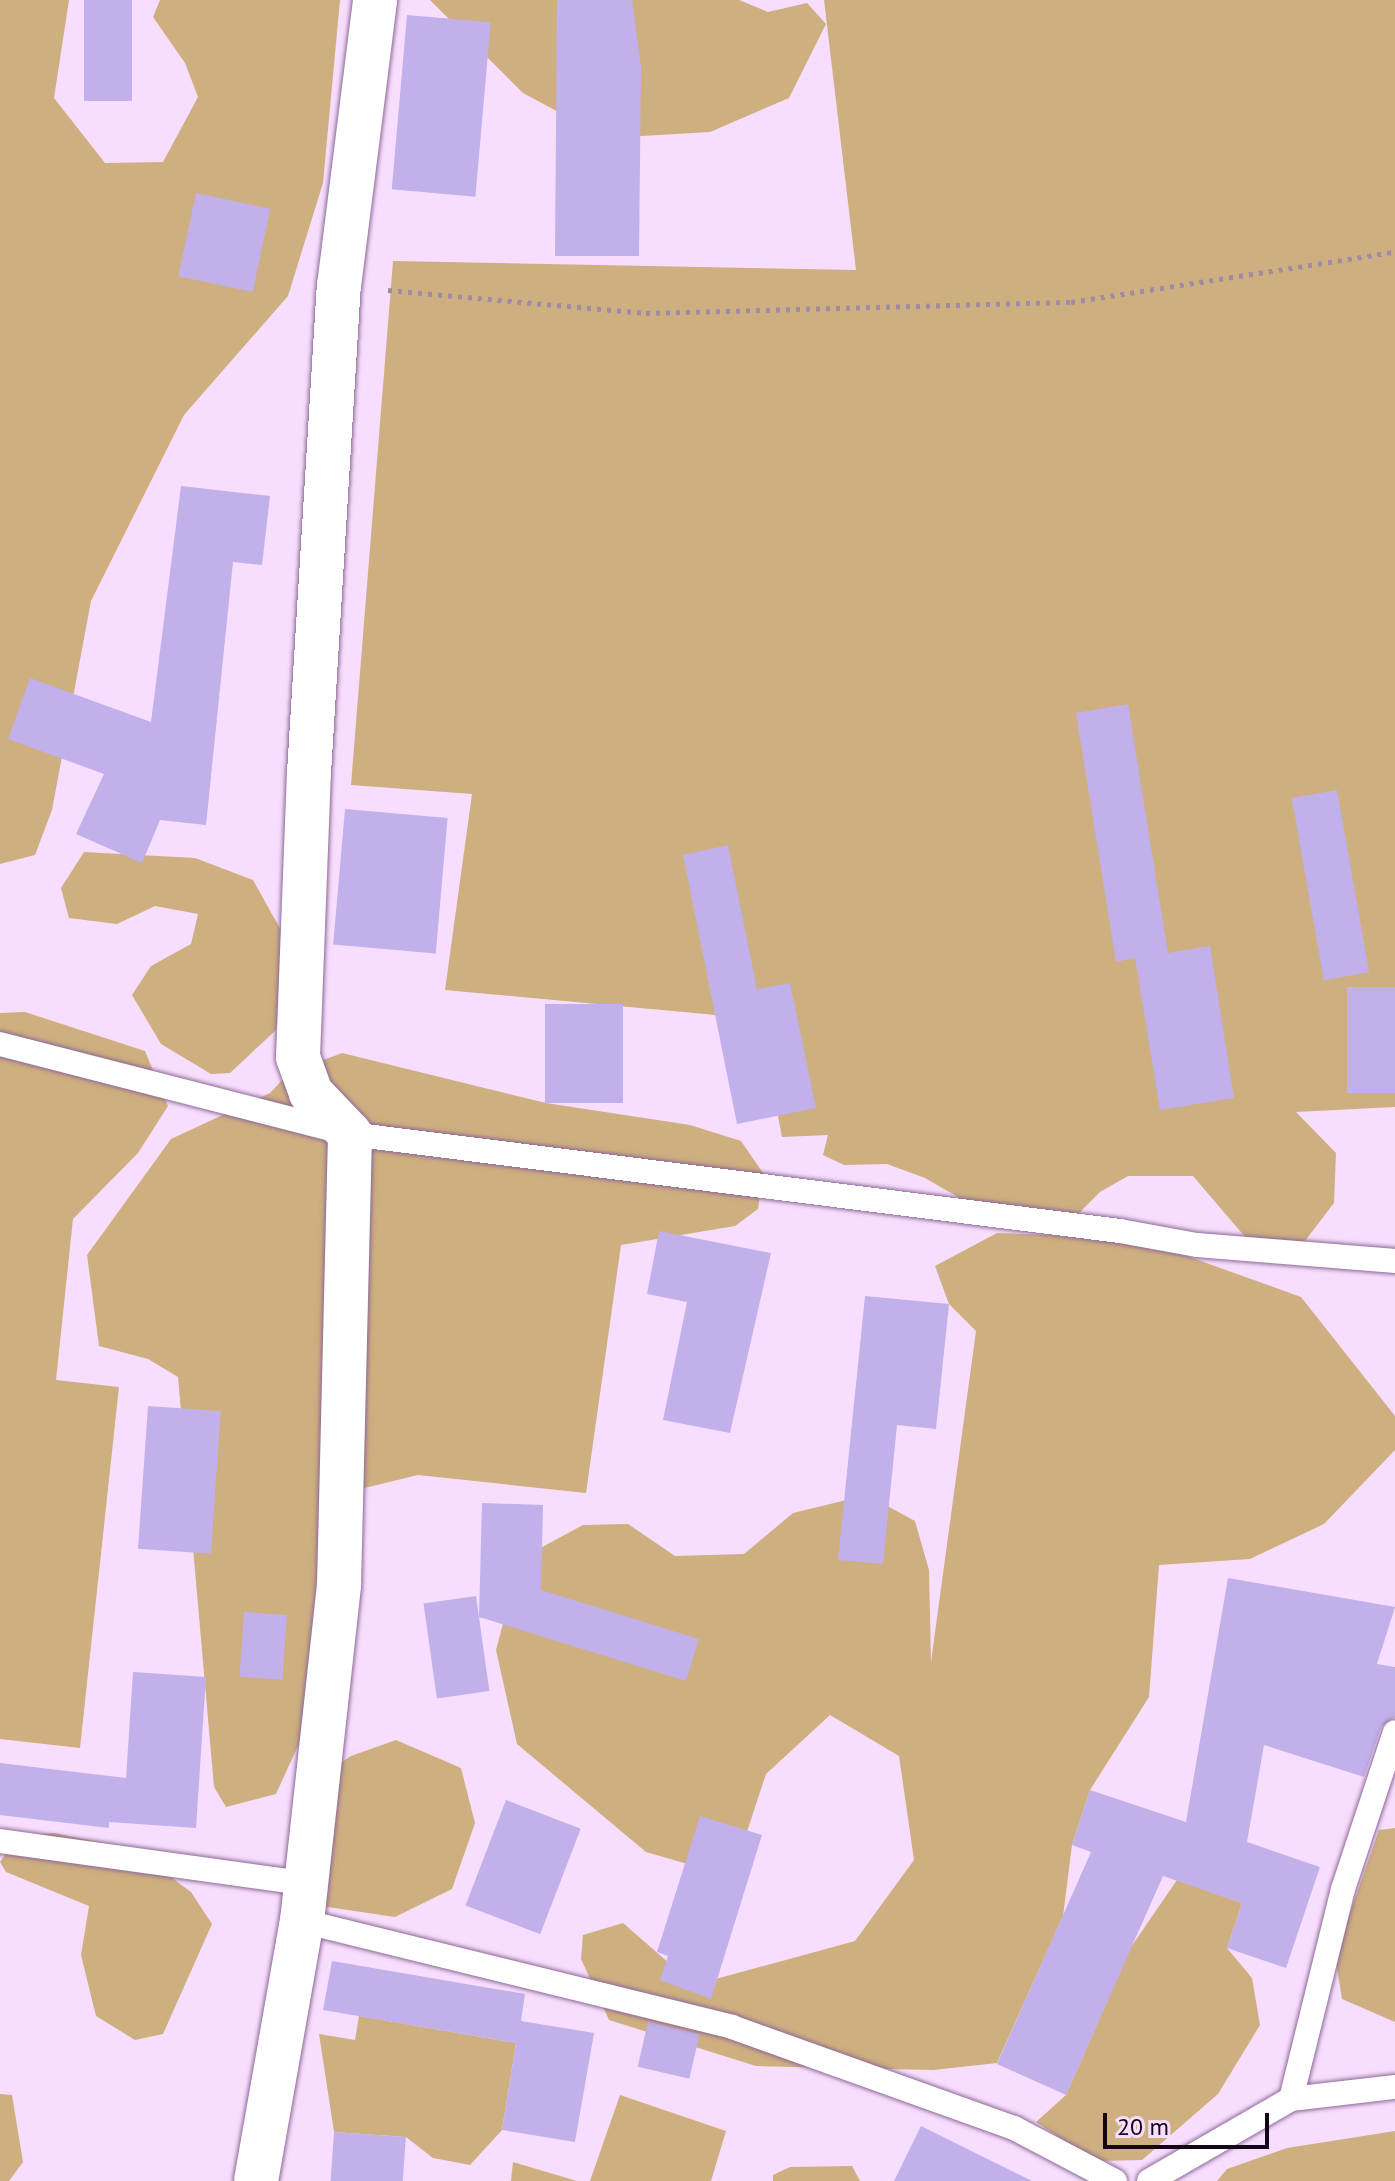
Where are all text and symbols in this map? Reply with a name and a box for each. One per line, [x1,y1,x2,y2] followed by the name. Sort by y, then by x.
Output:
[1107,2097,1273,2147] scale bar
[1117,2111,1169,2142] text: 20 m

